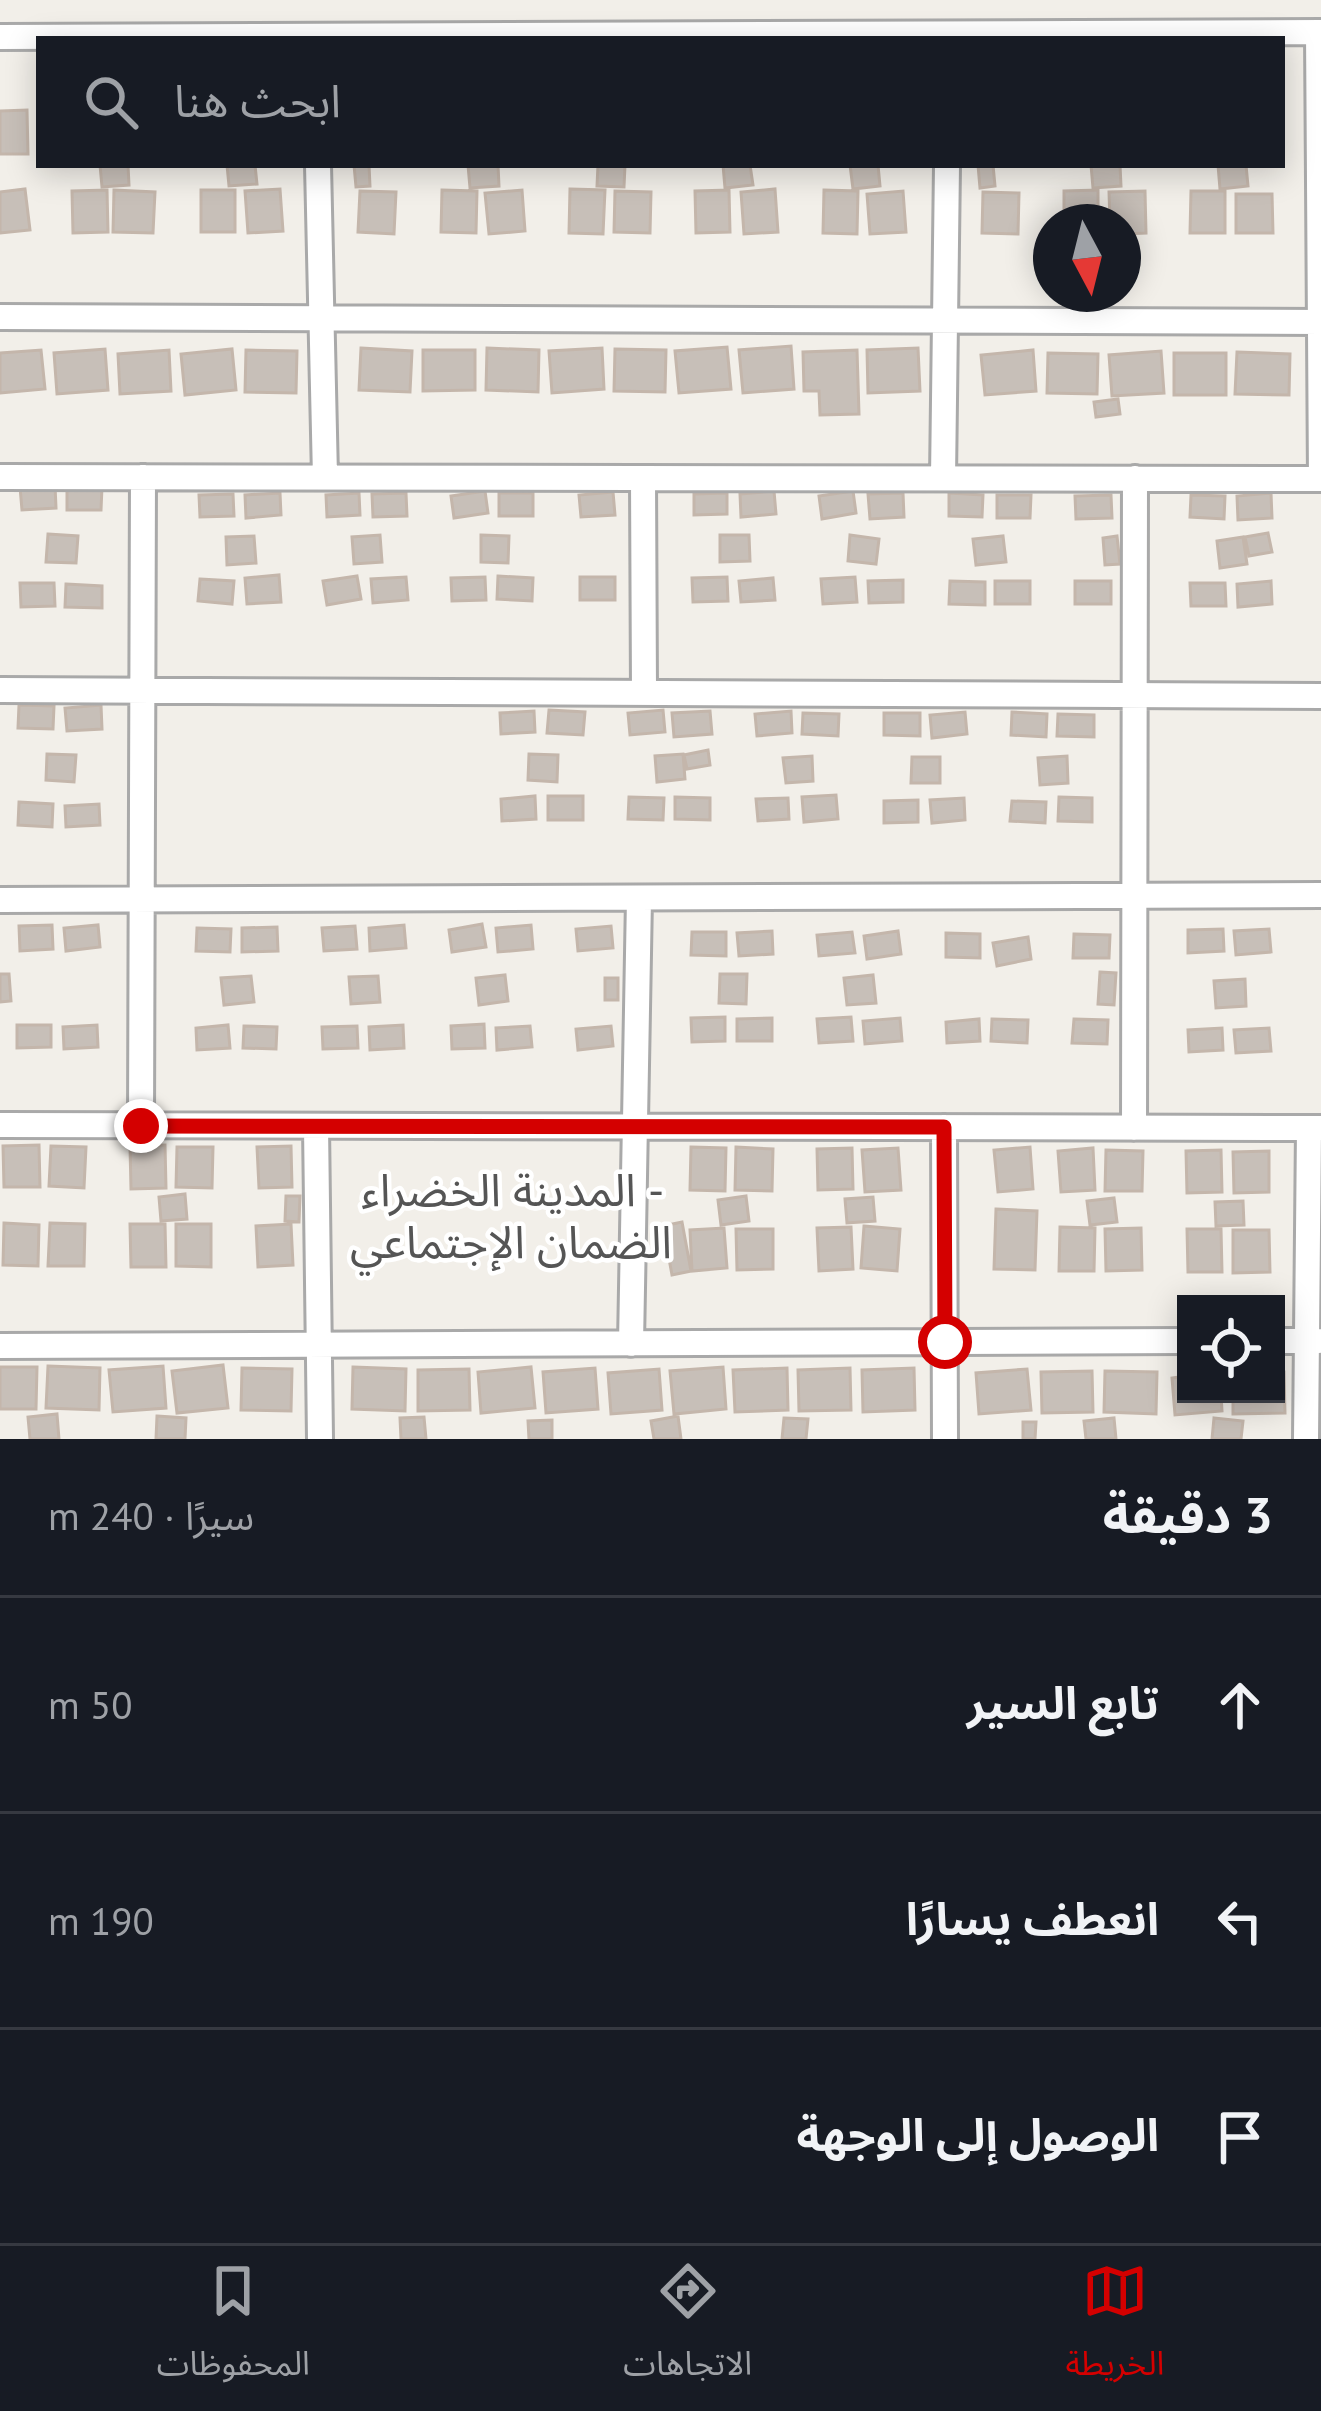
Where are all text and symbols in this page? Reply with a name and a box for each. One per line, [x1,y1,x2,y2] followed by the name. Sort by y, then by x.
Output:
[36,36,1285,168] search box
[78,69,144,135] icon: search
[174,71,341,129] text: ابحث هنا
[1033,204,1141,312] north arrow
[114,1099,168,1153] route end
[350,1160,672,1276] district label: المدينة الخضراء - الضمان الإجتماعي
[1177,1295,1285,1403] map controls
[1177,1295,1285,1403] button: locate
[918,1315,972,1369] route start
[1103,1481,1273,1547] text: 3 دقيقة
[48,1490,254,1541] text: سيرًا · 240 m
[1207,1672,1273,1738] icon: ahead
[967,1673,1159,1731] text: تابع السير
[48,1679,133,1730] text: 50 m
[1207,1888,1273,1954] icon: left
[906,1889,1159,1947] text: انعطف يسارًا
[48,1895,154,1946] text: 190 m
[1207,2104,1273,2170] icon: arrive
[796,2105,1159,2163] text: الوصول إلى الوجهة
[157,2258,310,2399] tab: المحفوظات
[623,2258,752,2399] tab: الاتجاهات
[1065,2258,1164,2399] tab: الخريطة

